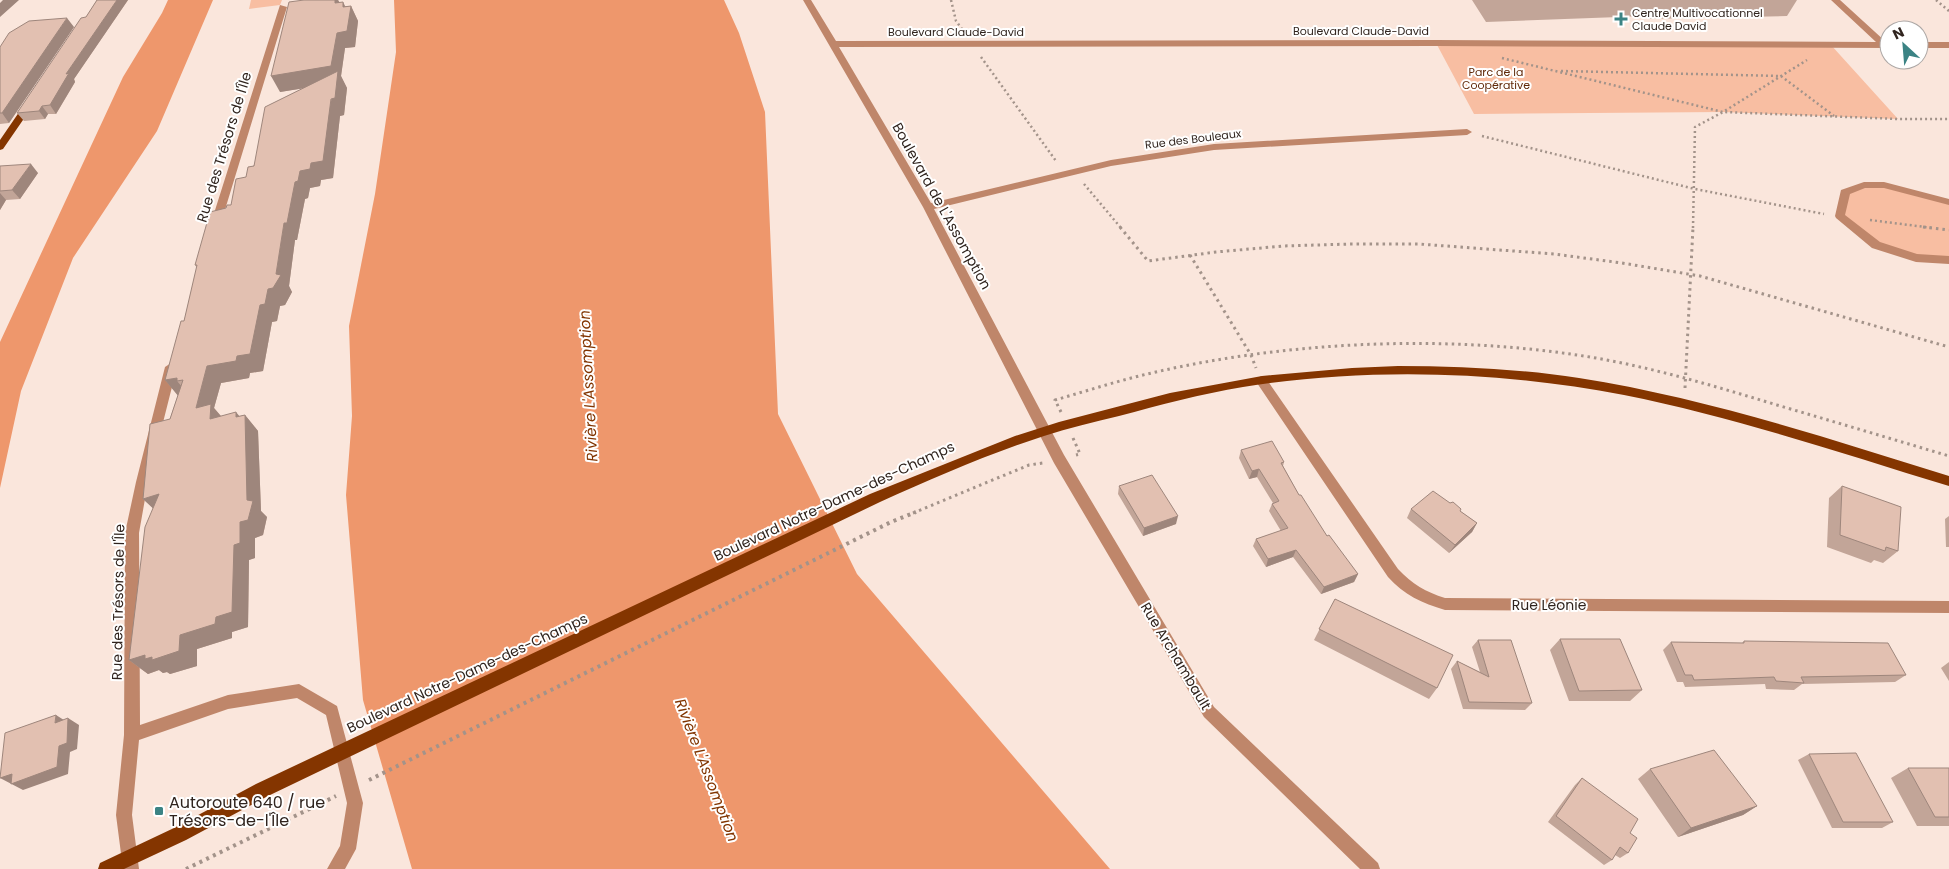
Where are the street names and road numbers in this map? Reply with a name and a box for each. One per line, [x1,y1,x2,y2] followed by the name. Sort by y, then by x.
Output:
[1293,23,1429,39] street label: Boulevard Claude-David
[888,24,1024,40] street label: Boulevard Claude-David
[192,69,256,225] street label: Rue des Trésors de l'Île
[888,119,996,293] street label: Boulevard de L'Assomption
[1144,125,1243,153] street label: Rue des Bouleaux
[710,436,958,566] street label: Boulevard Notre-Dame-des-Champs
[107,523,129,680] street label: Rue des Trésors de l'Île
[1512,595,1587,615] street label: Rue Léonie
[1136,598,1216,714] street label: Rue Archambault
[343,608,591,738] street label: Boulevard Notre-Dame-des-Champs

